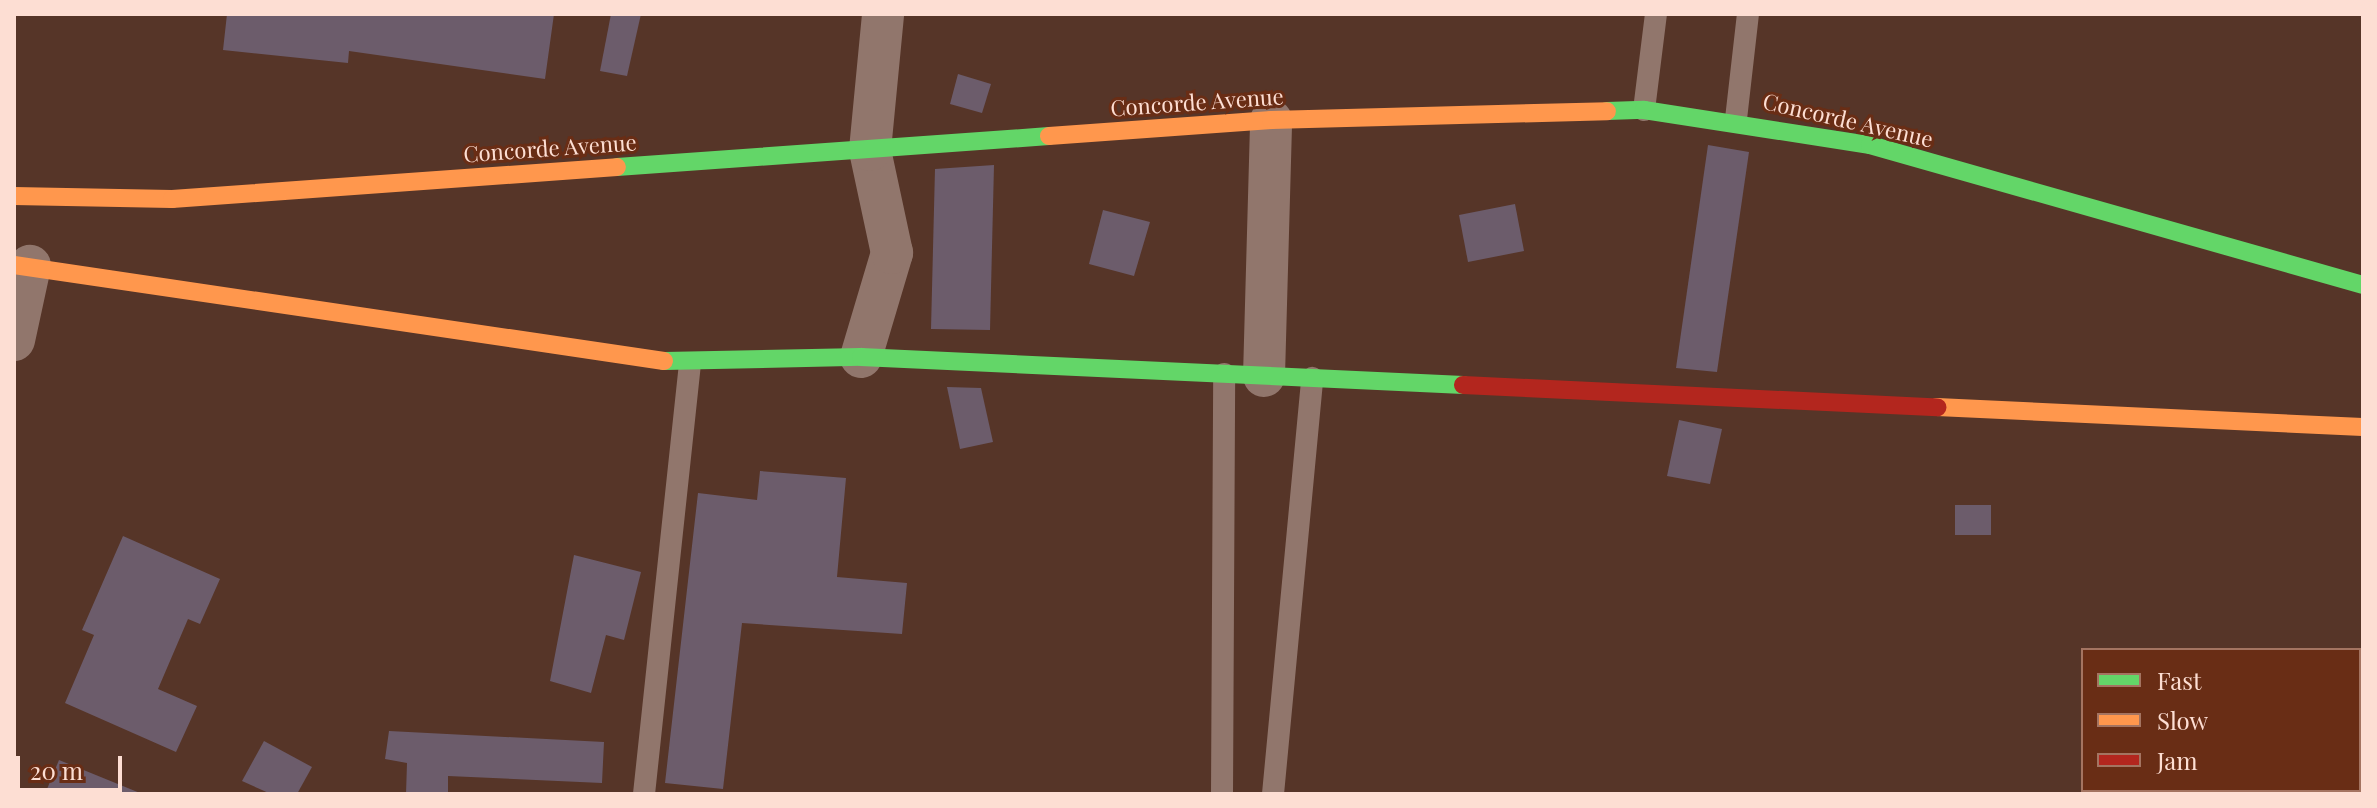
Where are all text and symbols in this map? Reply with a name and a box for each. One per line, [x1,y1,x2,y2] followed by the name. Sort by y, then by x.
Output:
[1109,83,1285,121] street label: Concorde Avenue
[1760,88,1936,152] street label: Concorde Avenue
[462,129,638,167] street label: Concorde Avenue
[2081,648,2361,792] legend
[2157,664,2202,696] text: Fast
[2157,704,2208,736] text: Slow
[20,740,126,790] scale bar
[2157,744,2198,776] text: Jam
[30,754,83,786] text: 20 m

